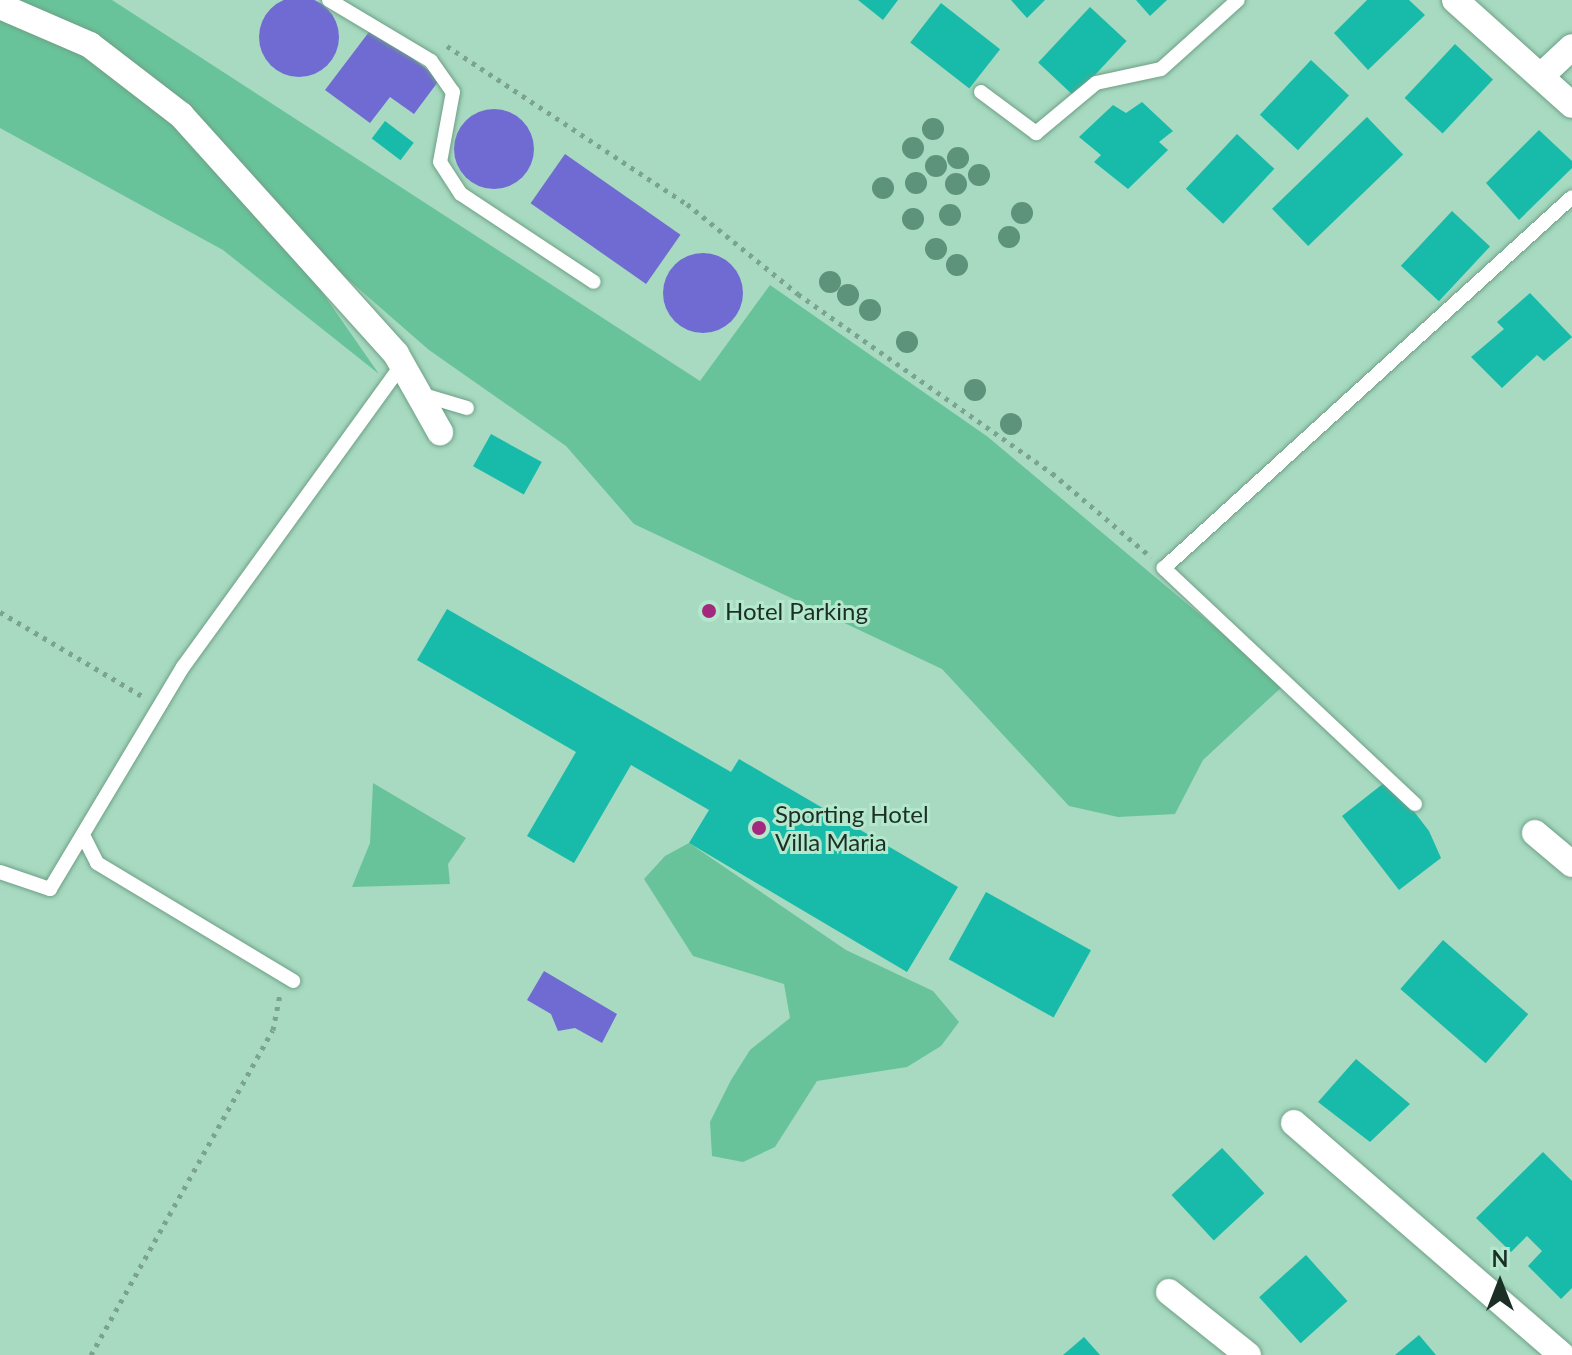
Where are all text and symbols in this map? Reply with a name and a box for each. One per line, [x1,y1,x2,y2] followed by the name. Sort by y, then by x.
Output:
[725,597,868,625] place label: Hotel Parking
[700,602,718,620] marker: Hotel Parking
[775,800,929,856] place label: Sporting Hotel Villa Maria
[750,819,768,837] marker: Sporting Hotel Villa Maria
[1460,1243,1540,1323] north arrow
[1492,1245,1508,1272] text: N

